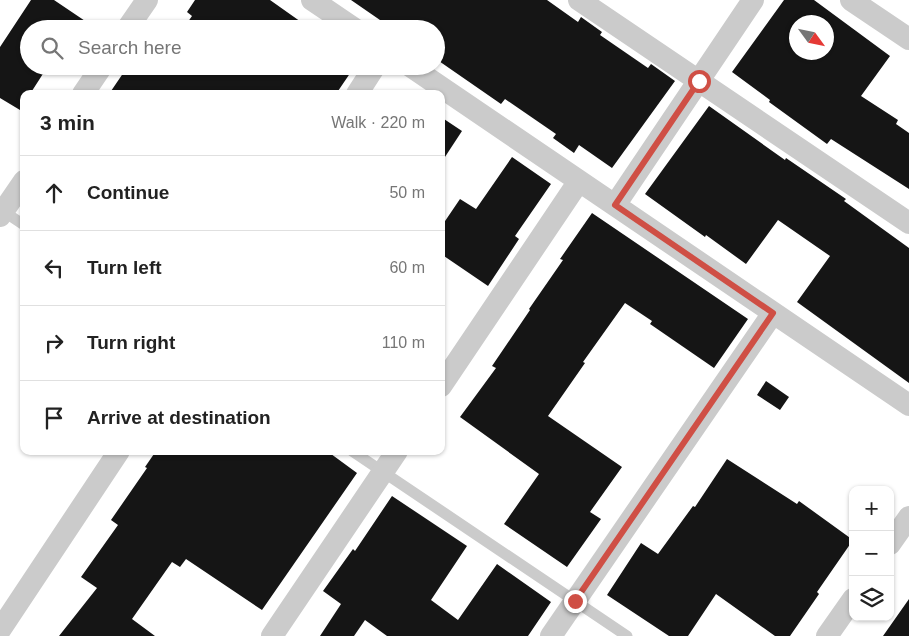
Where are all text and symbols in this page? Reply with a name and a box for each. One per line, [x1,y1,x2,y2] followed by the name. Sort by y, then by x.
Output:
[789,15,834,60] north arrow
[20,20,445,75] search box
[38,34,66,62] icon: search
[78,37,182,58] text: Search here
[688,70,711,93] route start
[40,111,95,134] text: 3 min
[331,114,425,131] text: Walk · 220 m
[40,179,68,207] icon: ahead
[87,182,169,203] text: Continue
[389,184,425,201] text: 50 m
[40,254,68,282] icon: left
[87,257,162,278] text: Turn left
[389,259,425,276] text: 60 m
[40,329,68,357] icon: right
[87,332,175,353] text: Turn right
[382,334,425,351] text: 110 m
[40,404,68,432] icon: arrive
[87,407,271,428] text: Arrive at destination
[849,486,894,621] map controls
[849,486,894,531] button: +
[849,531,894,576] button: −
[849,576,894,621] button: layers
[564,590,587,613] route end

